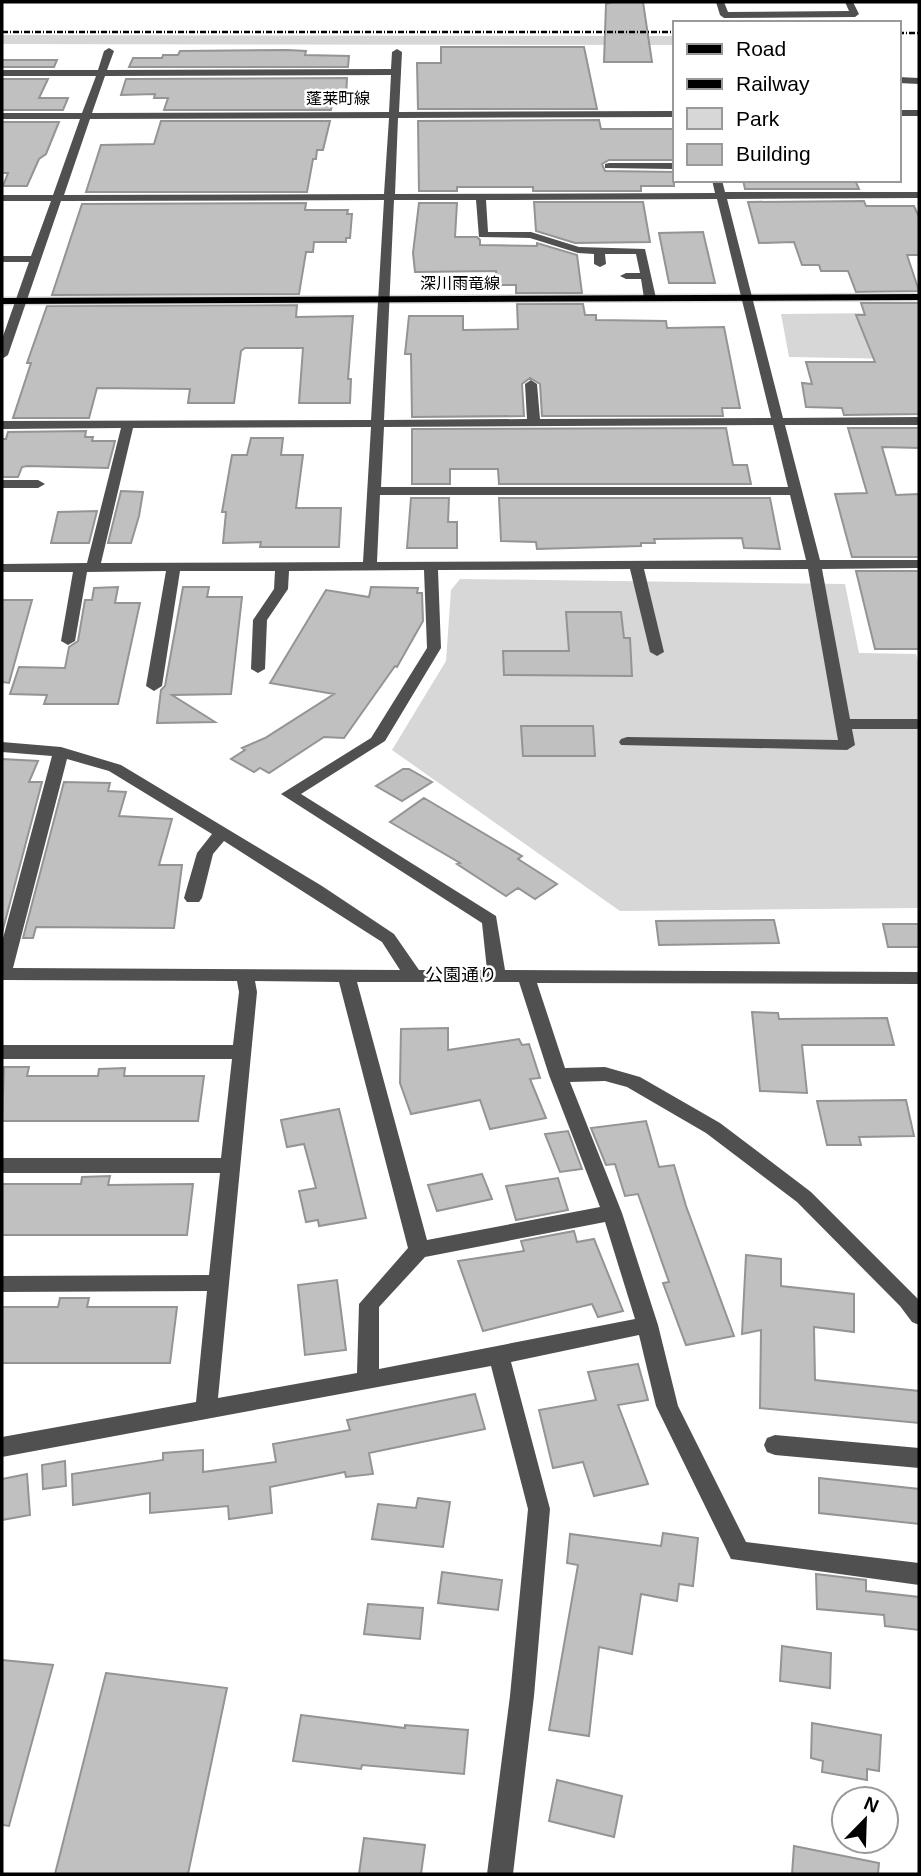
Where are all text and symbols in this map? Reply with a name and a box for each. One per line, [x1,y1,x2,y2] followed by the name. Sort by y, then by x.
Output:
[673,21,900,182] legend
[736,37,786,60] text: Road
[736,72,810,95] text: Railway
[306,90,370,107] street label: 蓬莱町線
[736,107,780,130] text: Park
[736,142,811,165] text: Building
[420,275,500,292] street label: 深川雨竜線
[425,965,497,985] street label: 公園通り
[830,1785,900,1855] north arrow
[861,1792,882,1817] text: N

